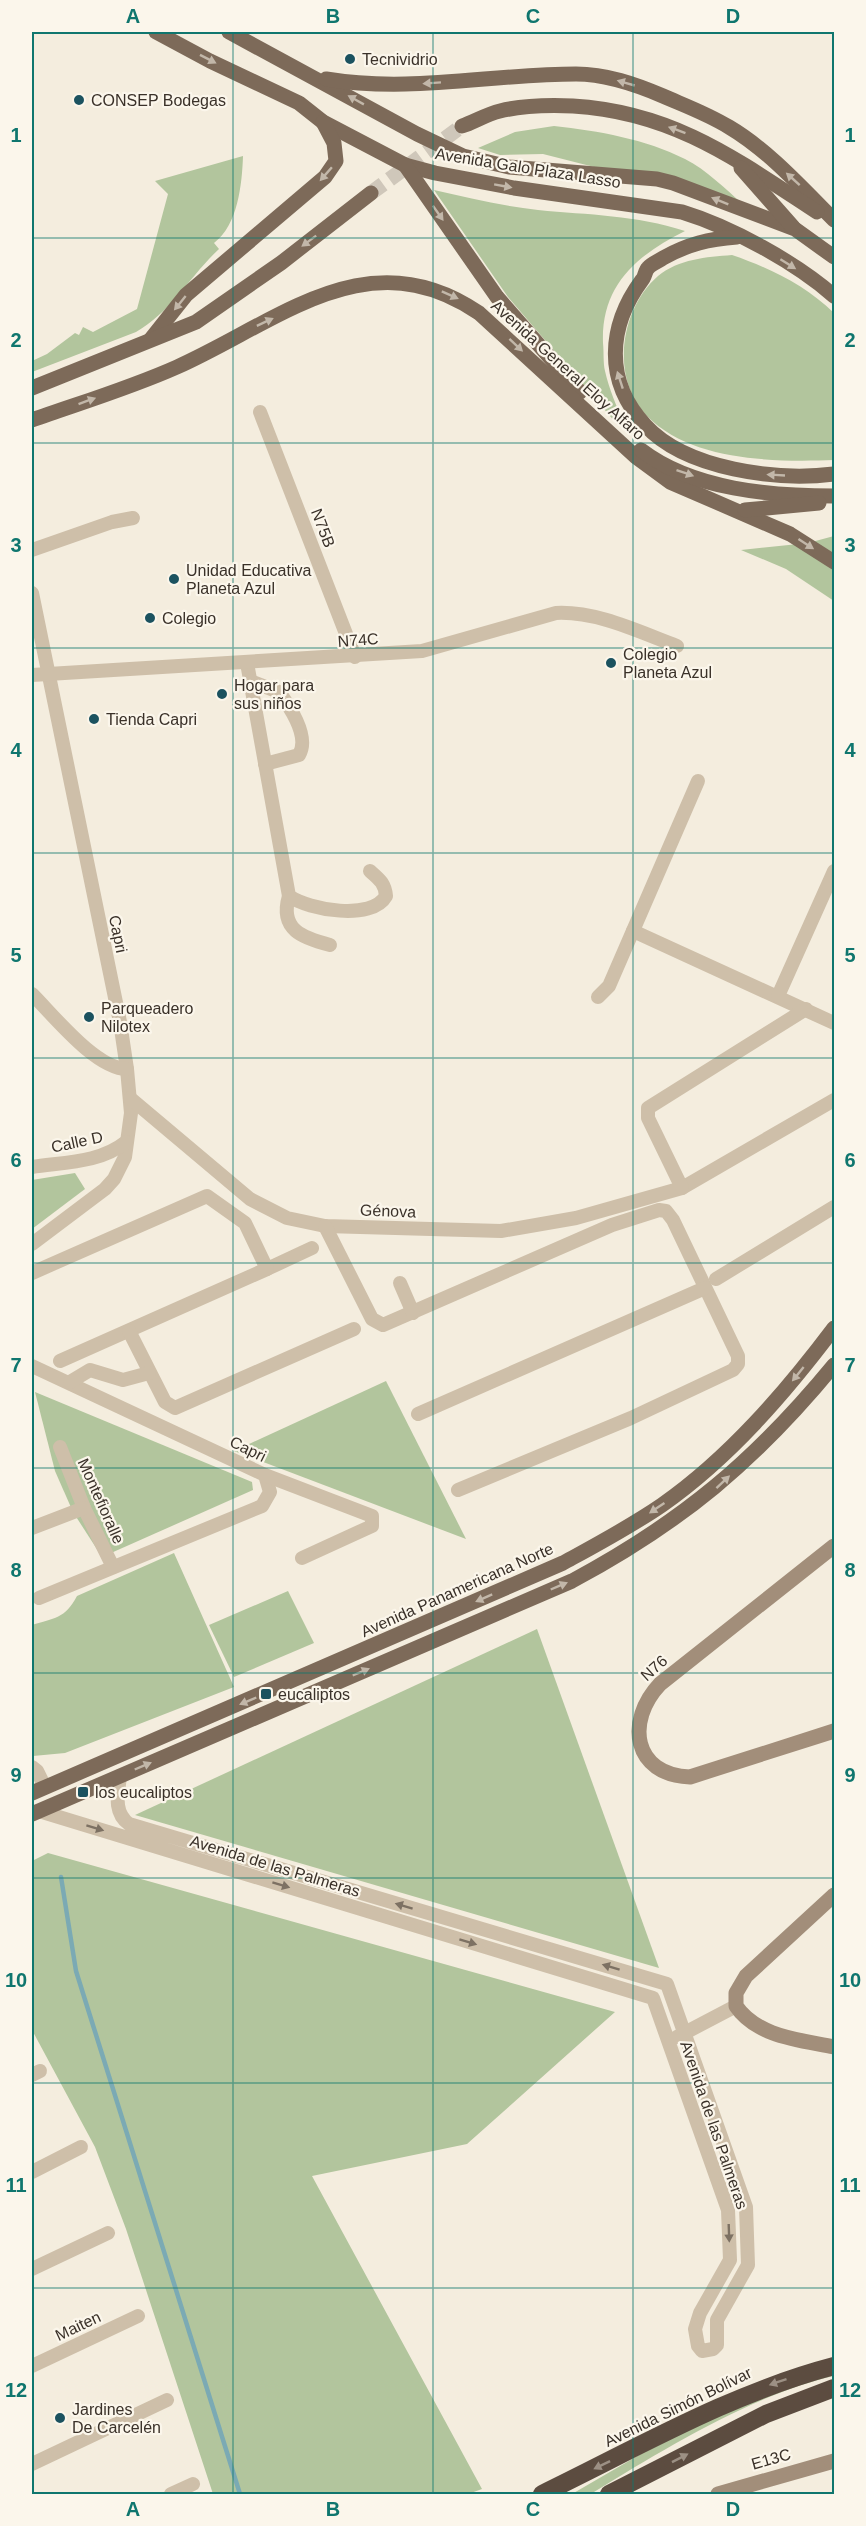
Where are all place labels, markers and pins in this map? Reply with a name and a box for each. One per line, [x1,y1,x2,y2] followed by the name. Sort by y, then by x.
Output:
[362,51,438,68] place label: Tecnividrio
[343,52,357,66] marker: Tecnividrio
[91,92,226,109] place label: CONSEP Bodegas
[72,93,86,107] marker: CONSEP Bodegas
[186,562,312,597] place label: Unidad Educativa Planeta Azul
[167,572,181,586] marker: Unidad Educativa Planeta Azul
[162,610,216,627] place label: Colegio
[143,611,157,625] marker: Colegio
[623,646,712,681] place label: Colegio Planeta Azul
[604,656,618,670] marker: Colegio Planeta Azul
[234,677,314,712] place label: Hogar para sus niños
[215,687,229,701] marker: Hogar para sus niños
[106,711,197,728] place label: Tienda Capri
[87,712,101,726] marker: Tienda Capri
[101,1000,194,1035] place label: Parqueadero Nilotex
[82,1010,96,1024] marker: Parqueadero Nilotex
[278,1686,350,1703] place label: eucaliptos
[259,1687,273,1701] marker: eucaliptos
[95,1784,192,1801] place label: los eucaliptos
[76,1785,90,1799] marker: los eucaliptos
[72,2401,161,2436] place label: Jardines De Carcelén
[53,2411,67,2425] marker: Jardines De Carcelén

